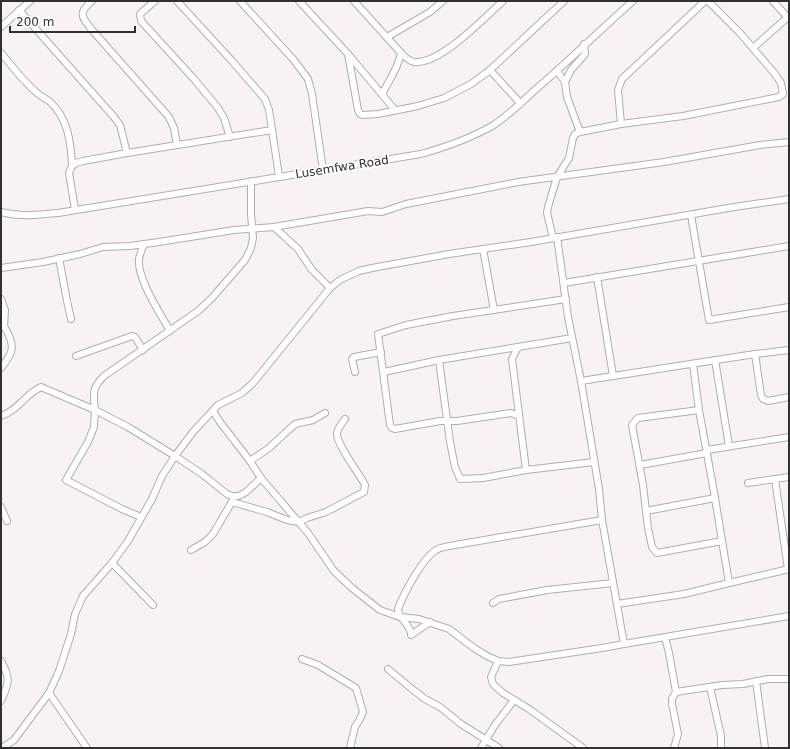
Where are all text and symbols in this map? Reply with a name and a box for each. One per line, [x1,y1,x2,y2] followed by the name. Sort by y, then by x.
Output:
[10,8,135,34] scale bar
[16,15,54,29] text: 200 m
[294,153,390,181] street label: Lusemfwa Road

